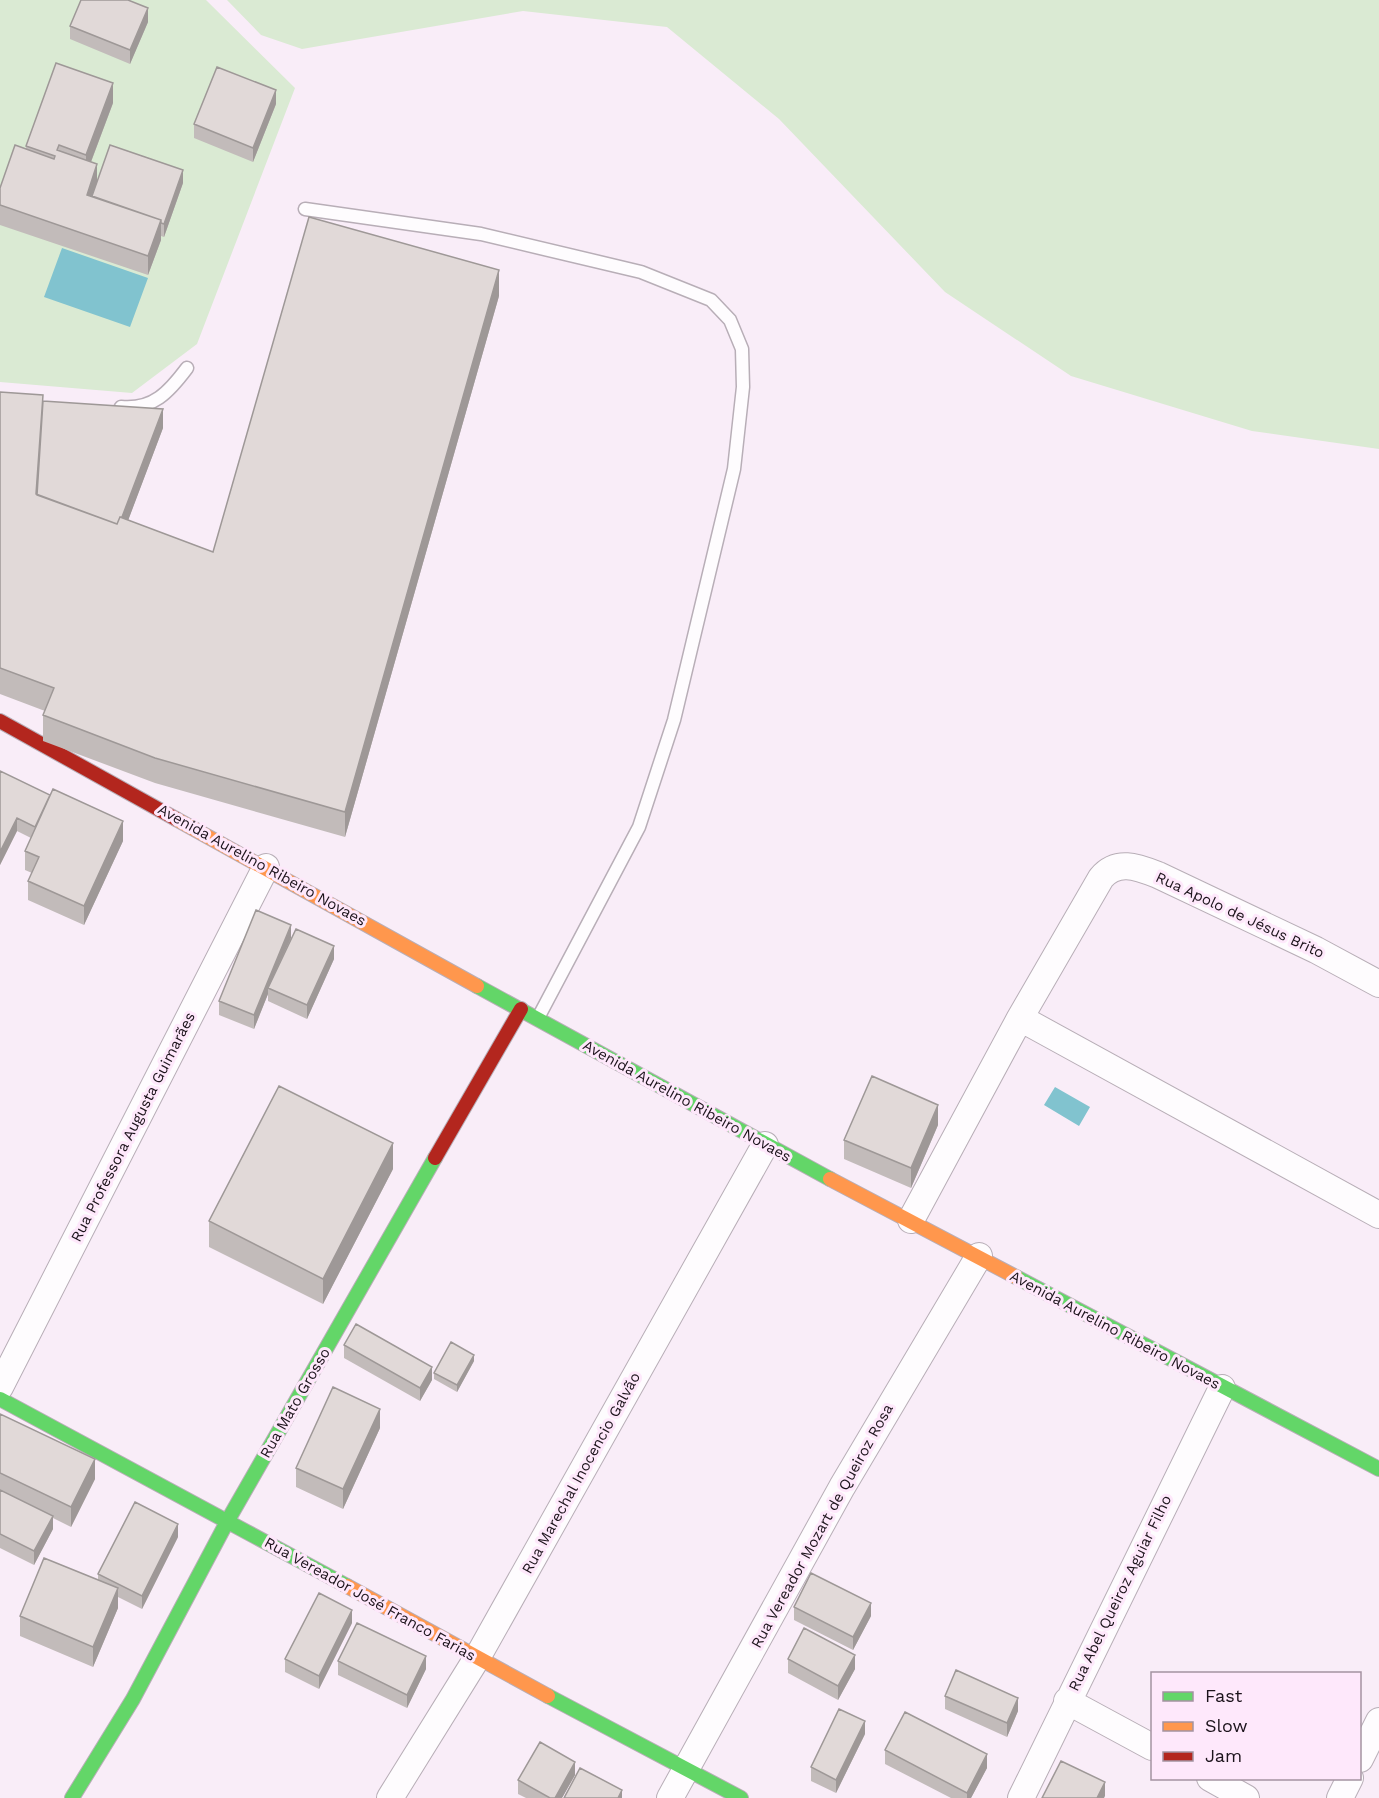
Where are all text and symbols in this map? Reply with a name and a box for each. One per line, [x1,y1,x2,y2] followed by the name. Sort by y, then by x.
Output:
[155,800,369,930] street label: Avenida Aurelino Ribeiro Novaes
[1153,868,1327,962] street label: Rua Apolo de Jésus Brito
[67,1009,199,1245] street label: Rua Professora Augusta Guimarães
[580,1036,794,1166] street label: Avenida Aurelino Ribeiro Novaes
[1007,1267,1223,1393] street label: Avenida Aurelino Ribeiro Novaes
[256,1345,334,1461] street label: Rua Mato Grosso
[518,1369,644,1577] street label: Rua Marechal Inocencio Galvão
[747,1400,897,1651] street label: Rua Vereador Mozart de Queiroz Rosa
[1065,1492,1175,1694] street label: Rua Abel Queiroz Aguiar Filho
[261,1533,479,1665] street label: Rua Vereador José Franco Farias
[1151,1672,1361,1780] legend
[1205,1685,1243,1706] text: Fast
[1205,1715,1248,1736] text: Slow
[1205,1745,1242,1766] text: Jam

